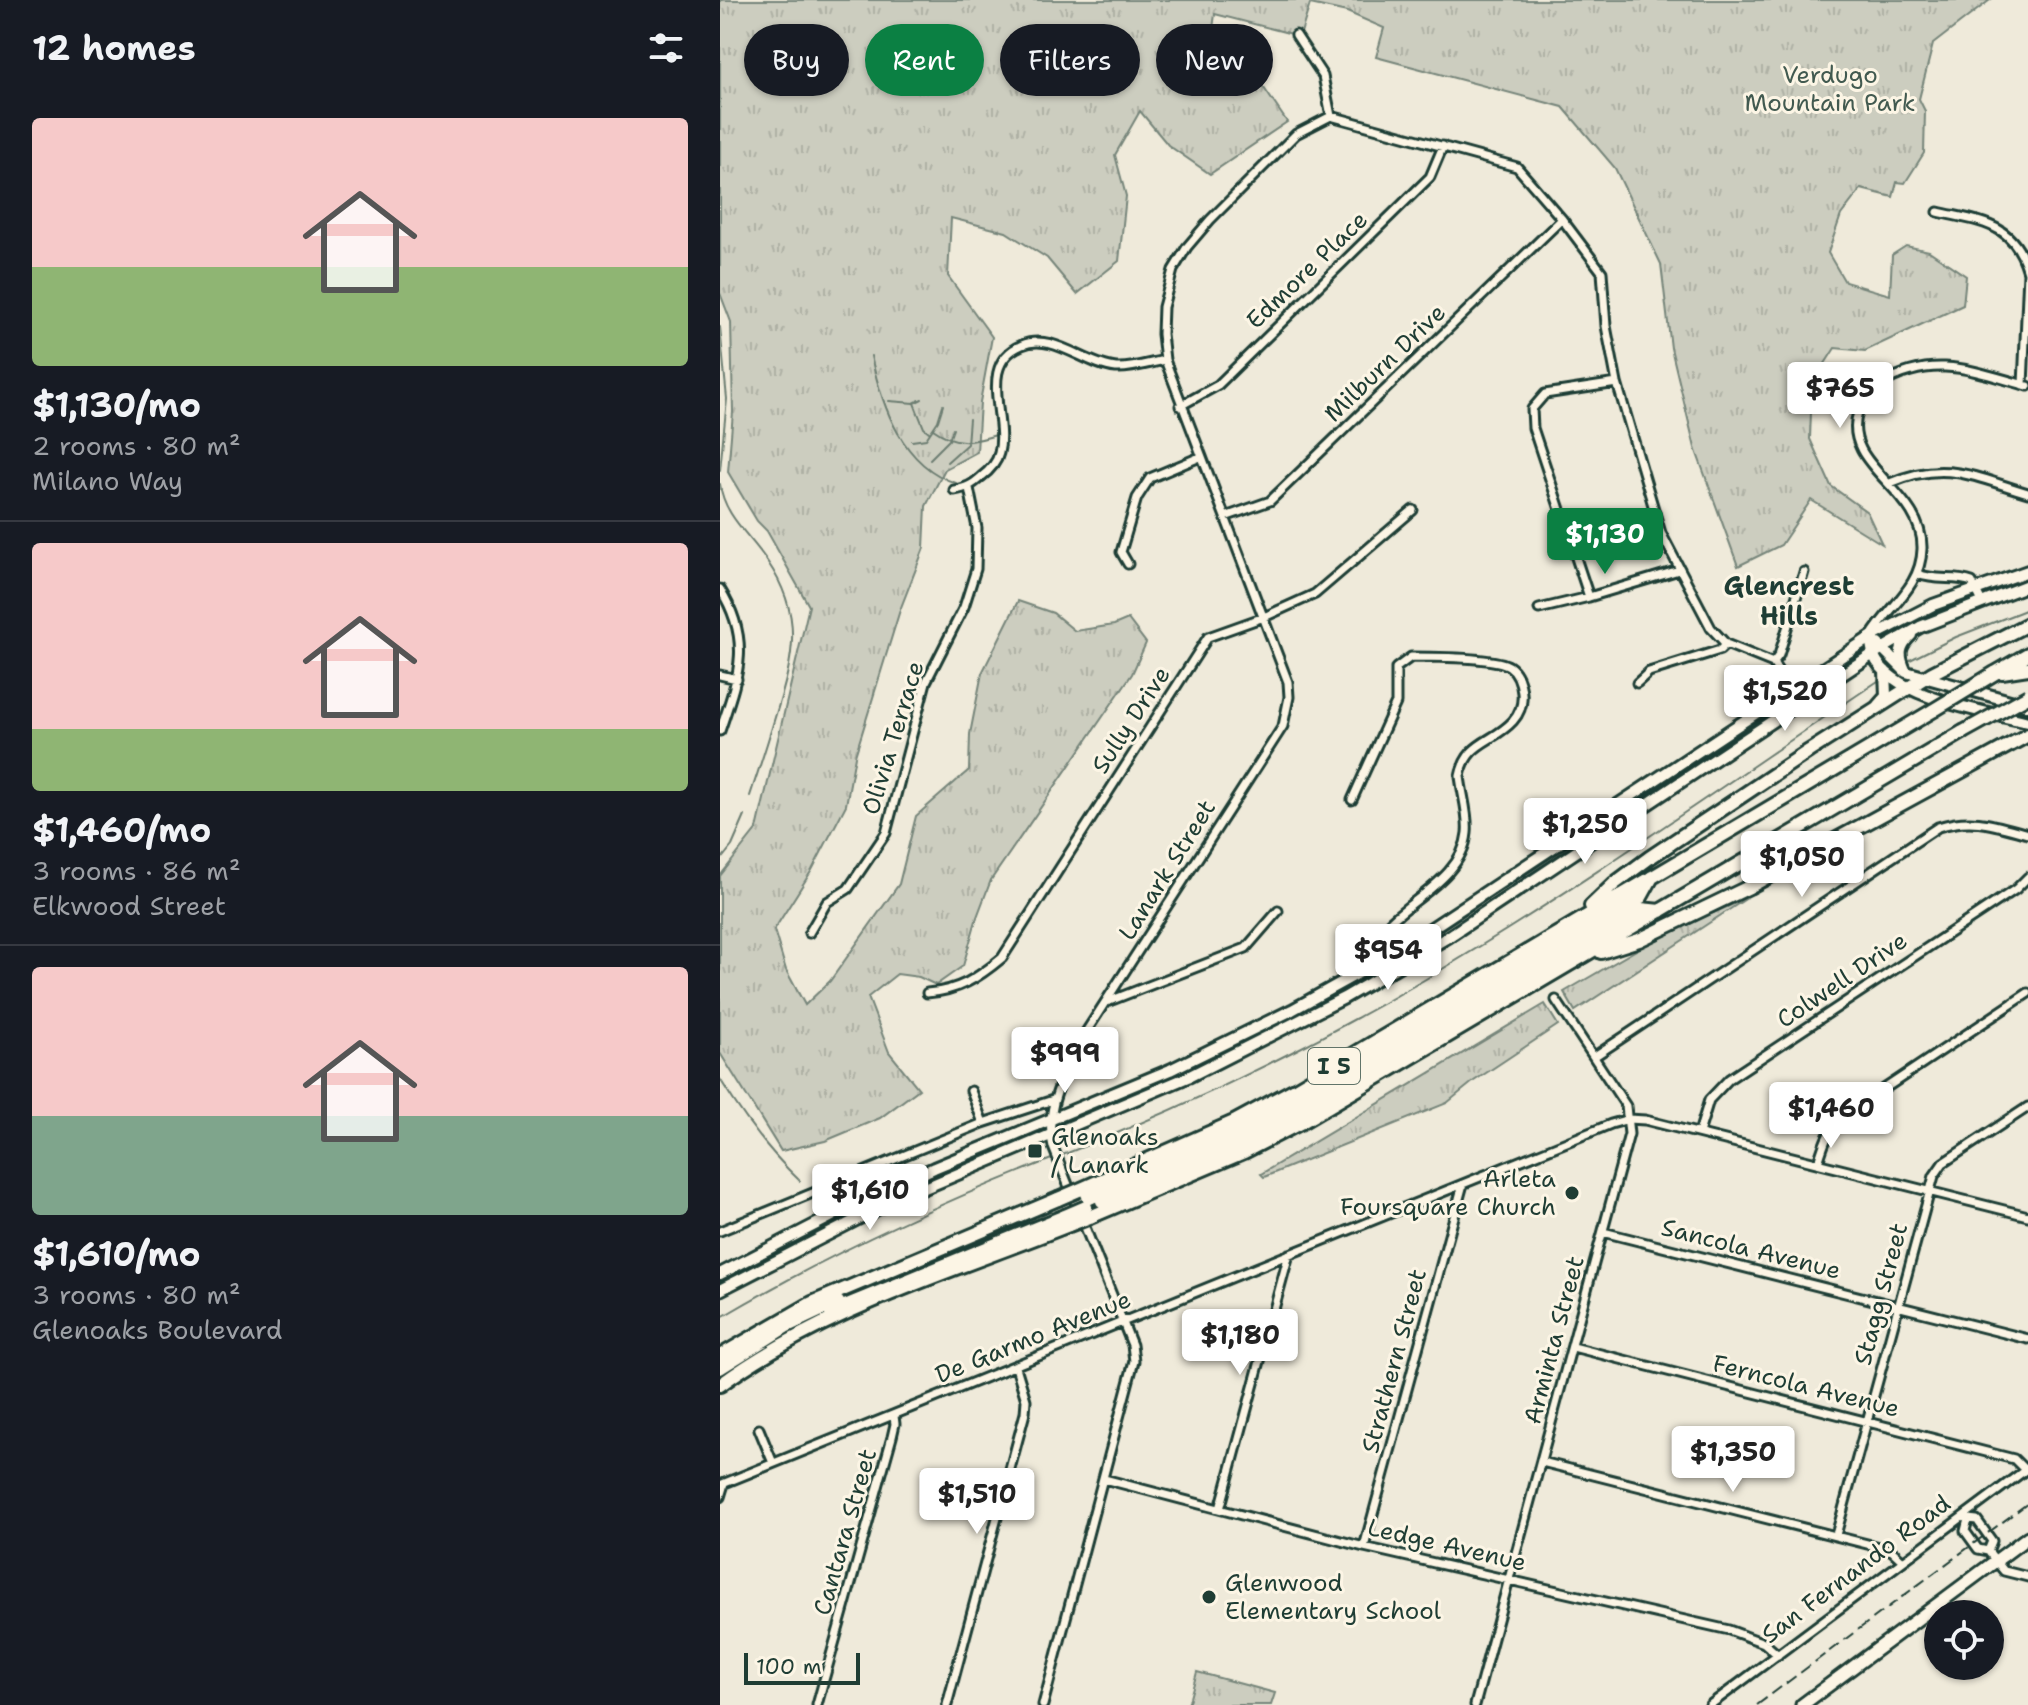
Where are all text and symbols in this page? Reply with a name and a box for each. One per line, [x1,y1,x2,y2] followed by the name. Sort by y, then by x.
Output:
[744,24,849,96] chip: Buy
[865,24,984,96] chip: Rent
[1000,24,1140,96] chip: Filters
[1156,24,1273,96] chip: New
[32,25,196,71] text: 12 homes
[644,26,688,70] icon: filters
[1744,59,1916,119] park label: Verdugo Mountain Park
[288,170,432,314] icon: home
[1239,204,1375,336] street label: Edmore Place
[1317,297,1453,429] street label: Milburn Drive
[1793,362,1887,430] pin: $765
[1805,370,1875,405] text: $765
[32,382,201,428] text: $1,130/mo
[32,428,241,463] text: 2 rooms · 80 m²
[32,463,183,498] text: Milano Way
[1540,508,1670,576] pin: $1,130
[1565,516,1645,551] text: $1,130
[1724,568,1854,633] district label: Glencrest Hills
[288,595,432,739] icon: home
[854,657,932,819] street label: Olivia Terrace
[1084,660,1178,780] street label: Sully Drive
[1720,665,1850,733] pin: $1,520
[1742,673,1828,708] text: $1,520
[1111,794,1223,946] street label: Lanark Street
[1520,798,1650,866] pin: $1,250
[1542,806,1628,841] text: $1,250
[32,807,211,853] text: $1,460/mo
[1737,831,1867,899] pin: $1,050
[1759,839,1845,874] text: $1,050
[32,853,241,888] text: 3 rooms · 86 m²
[32,888,226,923] text: Elkwood Street
[1341,924,1435,992] pin: $954
[1770,925,1914,1035] street label: Colwell Drive
[1353,932,1423,967] text: $954
[288,1019,432,1163] icon: home
[1018,1027,1112,1095] pin: $999
[1029,1035,1101,1070] text: $999
[1308,1048,1360,1084] road number: I 5
[1766,1082,1896,1150] pin: $1,460
[1787,1090,1875,1125] text: $1,460
[1051,1121,1159,1181] place label: Glenoaks / Lanark
[1026,1142,1044,1160] marker: Glenoaks / Lanark
[1340,1163,1556,1223] place label: Arleta Foursquare Church
[805,1164,935,1232] pin: $1,610
[830,1172,910,1207] text: $1,610
[1563,1184,1581,1202] marker: Arleta Foursquare Church
[1658,1211,1844,1287] street label: Sancola Avenue
[1847,1219,1915,1369] street label: Stagg Street
[32,1231,201,1277] text: $1,610/mo
[1516,1252,1592,1428] street label: Arminta Street
[1354,1265,1434,1457] street label: Strathern Street
[32,1277,241,1312] text: 3 rooms · 80 m²
[930,1283,1136,1391] street label: De Garmo Avenue
[1175,1309,1305,1377] pin: $1,180
[32,1312,283,1347] text: Glenoaks Boulevard
[1200,1317,1280,1352] text: $1,180
[1709,1347,1903,1425] street label: Ferncola Avenue
[1668,1426,1798,1494] pin: $1,350
[1690,1434,1776,1469] text: $1,350
[806,1445,884,1619] street label: Cantara Street
[912,1468,1042,1536] pin: $1,510
[937,1476,1017,1511] text: $1,510
[1755,1487,1957,1651] street label: San Fernando Road
[1364,1511,1530,1579] street label: Ledge Avenue
[1225,1567,1442,1627] place label: Glenwood Elementary School
[1200,1588,1218,1606] marker: Glenwood Elementary School
[1924,1600,2004,1680] map controls
[1924,1600,2004,1680] button: locate
[744,1649,860,1685] scale bar
[756,1652,822,1681] text: 100 m

